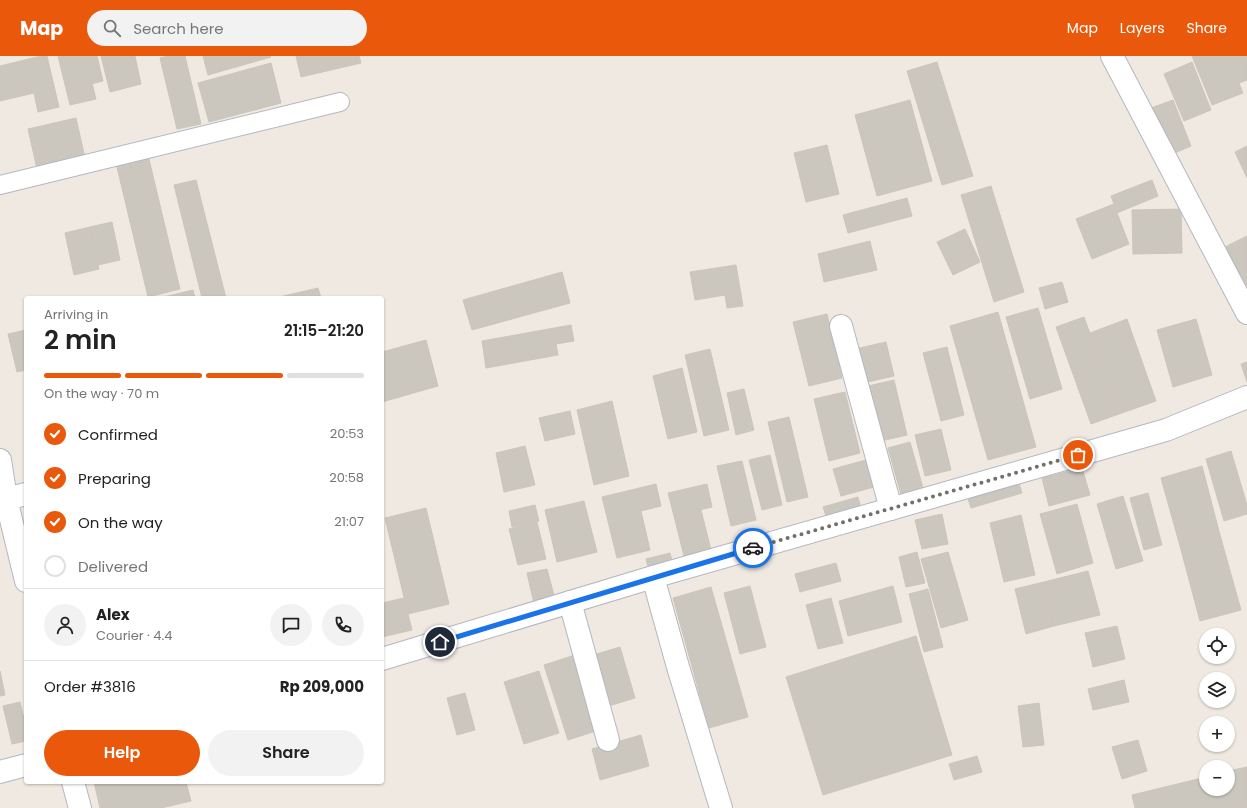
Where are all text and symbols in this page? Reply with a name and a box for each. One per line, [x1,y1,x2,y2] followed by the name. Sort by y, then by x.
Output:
[87,10,367,46] search box
[20,15,63,42] text: Map
[101,17,123,39] icon: search
[133,18,224,39] text: Search here
[1067,18,1098,38] text: Map
[1120,18,1164,38] text: Layers
[1186,18,1227,38] text: Share
[44,305,108,324] text: Arriving in
[284,320,364,341] text: 21:15–21:20
[44,322,117,358] text: 2 min
[44,384,159,403] text: On the way · 70 m
[44,423,66,445] icon: check
[78,424,158,445] text: Confirmed
[330,424,364,443] text: 20:53
[1061,438,1095,472] pin
[1067,444,1089,466] icon: bag
[44,467,66,489] icon: check
[78,468,151,489] text: Preparing
[329,468,364,487] text: 20:58
[44,511,66,533] icon: check
[78,512,163,533] text: On the way
[334,512,364,531] text: 21:07
[733,528,773,568] courier
[742,537,764,559] icon: car
[78,556,148,577] text: Delivered
[44,604,86,646] button: person
[96,604,130,625] text: Alex
[270,604,312,646] button: chat
[322,604,364,646] button: phone
[423,625,457,659] pin
[96,626,172,645] text: Courier · 4.4
[1199,628,1235,796] map controls
[1199,628,1235,664] button: locate
[429,631,451,653] icon: home
[1199,672,1235,708] button: layers
[44,676,136,697] text: Order #3816
[280,676,364,697] text: Rp 209,000
[1199,716,1235,752] button: +
[44,730,200,776] button: Help
[208,730,364,776] button: Share
[1199,760,1235,796] button: −

